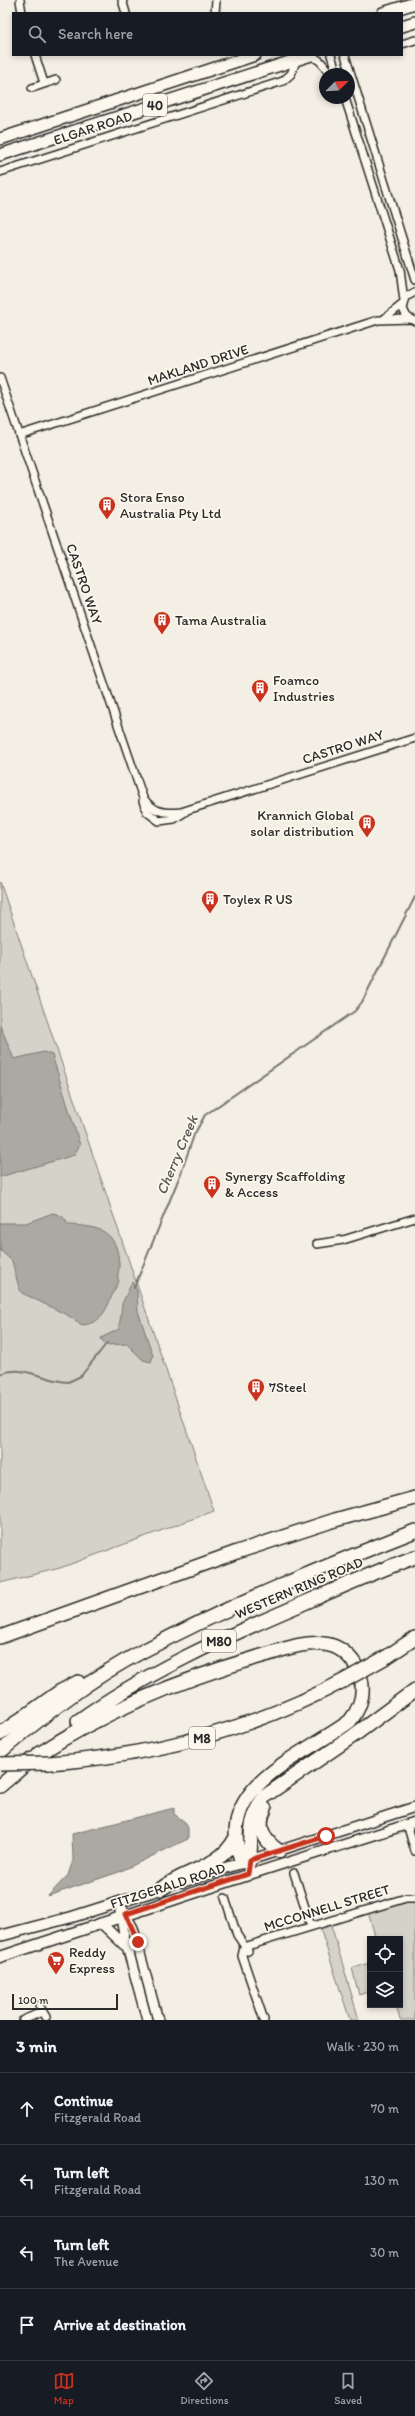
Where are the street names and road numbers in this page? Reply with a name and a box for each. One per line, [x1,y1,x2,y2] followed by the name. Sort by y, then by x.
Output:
[143,94,167,116] road number: 40
[52,107,135,149] street label: ELGAR ROAD
[145,341,251,389] street label: MAKLAND DRIVE
[62,541,106,627] street label: CASTRO WAY
[300,726,386,768] street label: CASTRO WAY
[232,1553,366,1623] street label: WESTERN RING ROAD
[202,1630,236,1652] road number: M80
[189,1727,215,1749] road number: M8
[108,1859,228,1913] street label: FITZGERALD ROAD
[262,1881,392,1935] street label: MCCONNELL STREET

